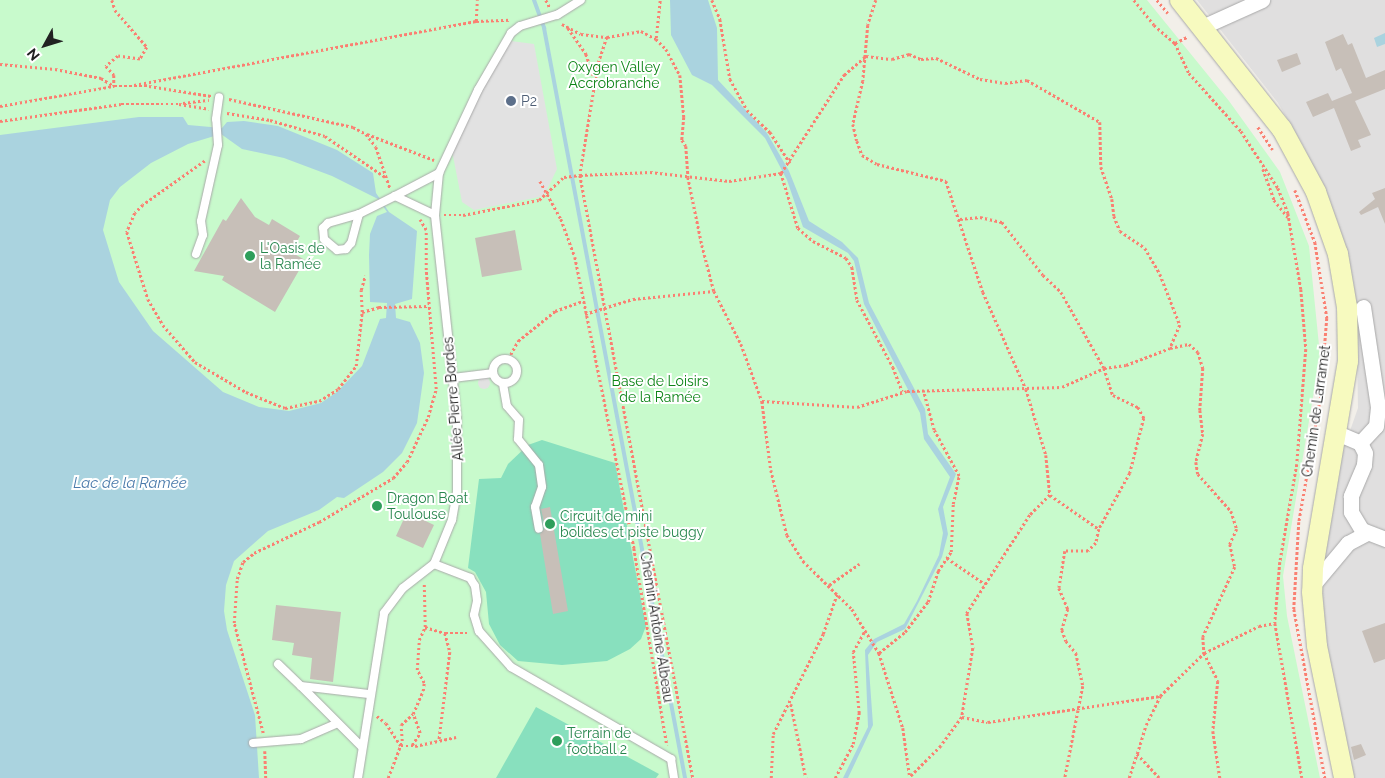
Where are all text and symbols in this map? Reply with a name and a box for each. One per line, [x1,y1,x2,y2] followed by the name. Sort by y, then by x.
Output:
[20,20,70,70] north arrow
[24,45,43,64] text: N
[568,59,660,92] park label: Oxygen Valley Accrobranche
[521,93,537,109] place label: P2
[505,95,517,107] marker: P2
[260,240,325,272] place label: L'Oasis de la Ramée
[244,250,256,262] marker: L'Oasis de la Ramée
[439,336,467,462] street label: Allée Pierre Bordes
[1298,344,1334,478] street label: Chemin de Larramet
[612,373,708,406] park label: Base de Loisirs de la Ramée
[73,475,187,493] water label: Lac de la Ramée
[387,490,468,522] place label: Dragon Boat Toulouse
[371,500,383,512] marker: Dragon Boat Toulouse
[560,508,704,540] place label: Circuit de mini bolides et piste buggy
[544,518,556,530] marker: Circuit de mini bolides et piste buggy
[637,550,677,704] street label: Chemin Antoine Albeau
[567,725,631,758] place label: Terrain de football 2
[551,735,563,747] marker: Terrain de football 2

